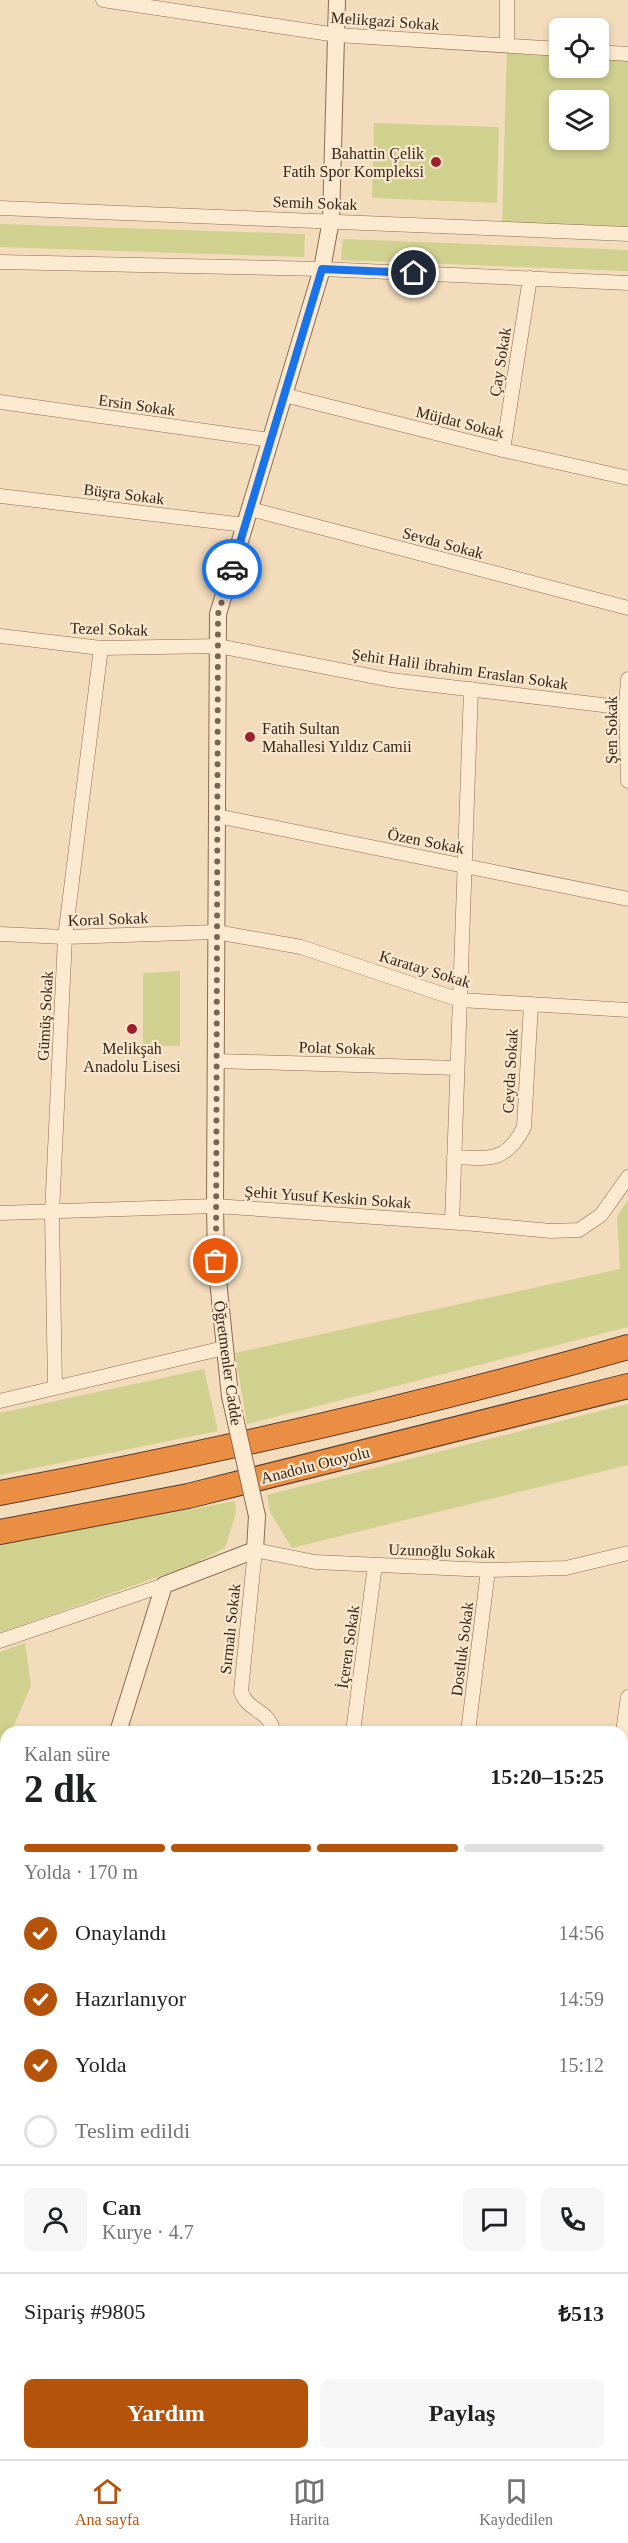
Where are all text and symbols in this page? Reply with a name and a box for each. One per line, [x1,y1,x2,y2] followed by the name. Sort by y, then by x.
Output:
[330,9,440,34] street label: Melikgazi Sokak
[549,18,609,150] map controls
[549,18,609,78] button: locate
[549,90,609,150] button: layers
[283,145,425,181] place label: Bahattin Çelik Fatih Spor Kompleksi
[429,155,443,169] marker: Bahattin Çelik Fatih Spor Kompleksi
[272,193,358,213] street label: Semih Sokak
[388,247,439,298] pin
[397,256,430,289] icon: home
[486,326,515,398] street label: Çay Sokak
[97,391,177,419] street label: Ersin Sokak
[414,403,506,442] street label: Müjdat Sokak
[82,481,165,508] street label: Büşra Sokak
[401,524,485,562] street label: Sevda Sokak
[202,539,262,599] courier
[216,553,249,586] icon: car
[70,619,148,639] street label: Tezel Sokak
[350,645,569,694] street label: Şehit Halil ibrahim Eraslan Sokak
[603,696,621,764] street label: Şen Sokak
[262,720,412,755] place label: Fatih Sultan Mahallesi Yıldız Camii
[243,730,257,744] marker: Fatih Sultan Mahallesi Yıldız Camii
[386,825,466,857] street label: Özen Sokak
[68,909,148,929] street label: Koral Sokak
[377,947,473,992] street label: Karatay Sokak
[34,970,57,1062] street label: Gümüş Sokak
[125,1022,139,1036] marker: Melikşah Anadolu Lisesi
[499,1028,522,1114] street label: Ceyda Sokak
[298,1038,376,1058] street label: Polat Sokak
[83,1040,181,1075] place label: Melikşah Anadolu Lisesi
[244,1183,412,1212] street label: Şehit Yusuf Keskin Sokak
[190,1235,241,1286] pin
[199,1244,232,1277] icon: bag
[210,1300,245,1427] street label: Öğretmenler Cadde
[259,1443,371,1488] street label: Anadolu Otoyolu
[388,1541,496,1562] street label: Uzunoğlu Sokak
[217,1583,243,1675] street label: Sırmalı Sokak
[448,1601,476,1697] street label: Dostluk Sokak
[334,1604,363,1690] street label: İçeren Sokak
[24,1743,110,1765] text: Kalan süre
[490,1764,604,1789] text: 15:20–15:25
[24,1767,97,1810] text: 2 dk
[24,1861,138,1883] text: Yolda · 170 m
[24,1917,57,1950] icon: check
[75,1920,167,1945] text: Onaylandı
[558,1922,604,1944] text: 14:56
[24,1983,57,2016] icon: check
[75,1986,186,2011] text: Hazırlanıyor
[558,1988,604,2010] text: 14:59
[24,2049,57,2082] icon: check
[75,2052,127,2077] text: Yolda
[558,2054,604,2076] text: 15:12
[75,2118,190,2143] text: Teslim edildi
[24,2188,87,2251] button: person
[463,2188,526,2251] button: chat
[541,2188,604,2251] button: phone
[102,2195,141,2220] text: Can
[102,2221,194,2243] text: Kurye · 4.7
[24,2299,146,2324] text: Sipariş #9805
[558,2301,604,2326] text: ₺513
[24,2379,308,2448] button: Yardım
[320,2379,604,2448] button: Paylaş
[75,2475,139,2529] tab: Ana sayfa
[289,2475,329,2529] tab: Harita
[479,2475,553,2529] tab: Kaydedilen

